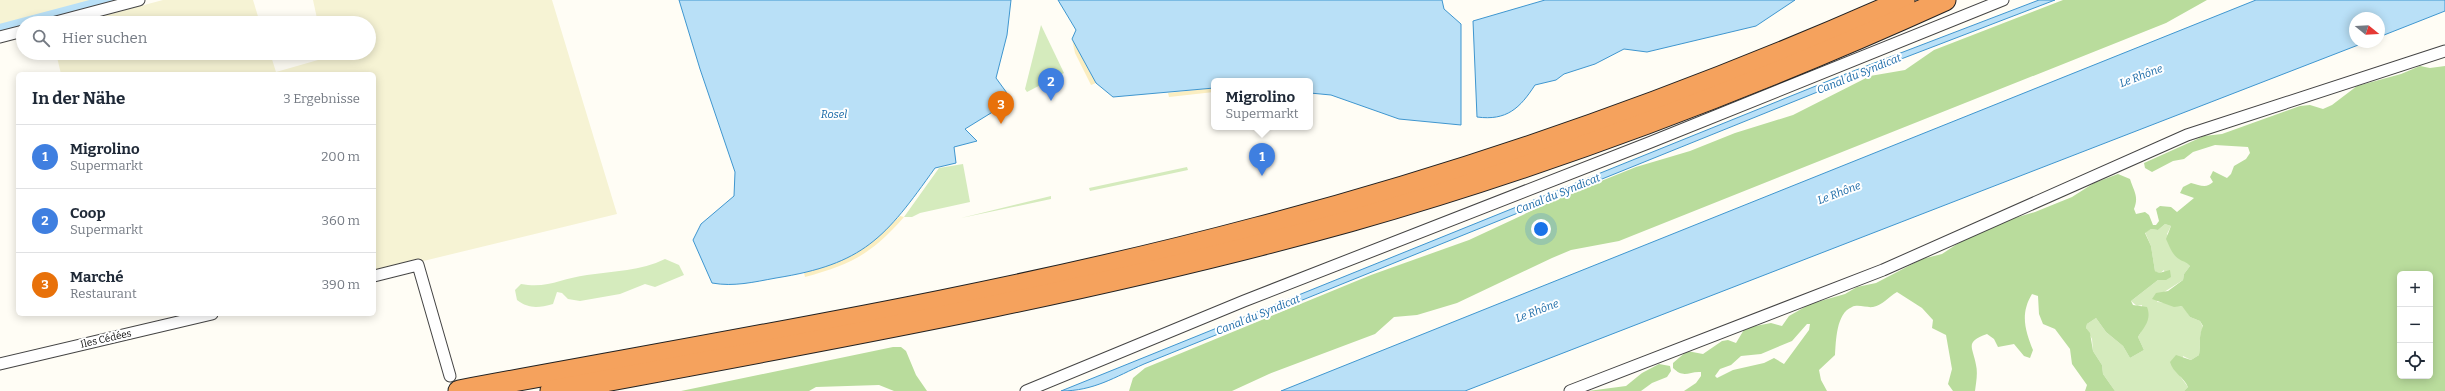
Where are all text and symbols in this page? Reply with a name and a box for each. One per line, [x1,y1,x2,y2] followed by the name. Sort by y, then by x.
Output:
[2349,12,2385,48] north arrow
[16,16,376,60] search box
[30,27,52,49] icon: search
[62,29,147,47] text: Hier suchen
[1815,51,1903,97] water label: Canal du Syndicat
[2118,62,2165,90] water label: Le Rhône
[1038,68,1064,101] pin: 2
[1211,78,1313,130] popup
[32,88,125,109] text: In der Nähe
[1226,88,1295,106] text: Migrolino
[283,91,360,106] text: 3 Ergebnisse
[988,91,1014,124] pin: 3
[1226,106,1298,121] text: Supermarkt
[821,108,847,121] water label: Rosel
[70,140,140,158] text: Migrolino
[1249,143,1275,176] pin: 1
[42,149,48,164] text: 1
[321,149,360,164] text: 200 m
[70,158,143,173] text: Supermarkt
[1514,171,1602,217] water label: Canal du Syndicat
[1816,179,1863,207] water label: Le Rhône
[70,204,106,222] text: Coop
[41,213,49,228] text: 2
[322,213,360,228] text: 360 m
[1531,219,1551,239] your location
[70,222,143,237] text: Supermarkt
[70,268,124,286] text: Marché
[2397,271,2433,379] map controls
[2397,271,2433,307] button: +
[41,277,49,292] text: 3
[322,277,360,292] text: 390 m
[70,286,137,301] text: Restaurant
[1214,292,1302,338] water label: Canal du Syndicat
[1514,297,1561,325] water label: Le Rhône
[2397,307,2433,343] button: −
[79,327,133,351] street label: Iles Cédées
[2397,343,2433,379] button: locate

